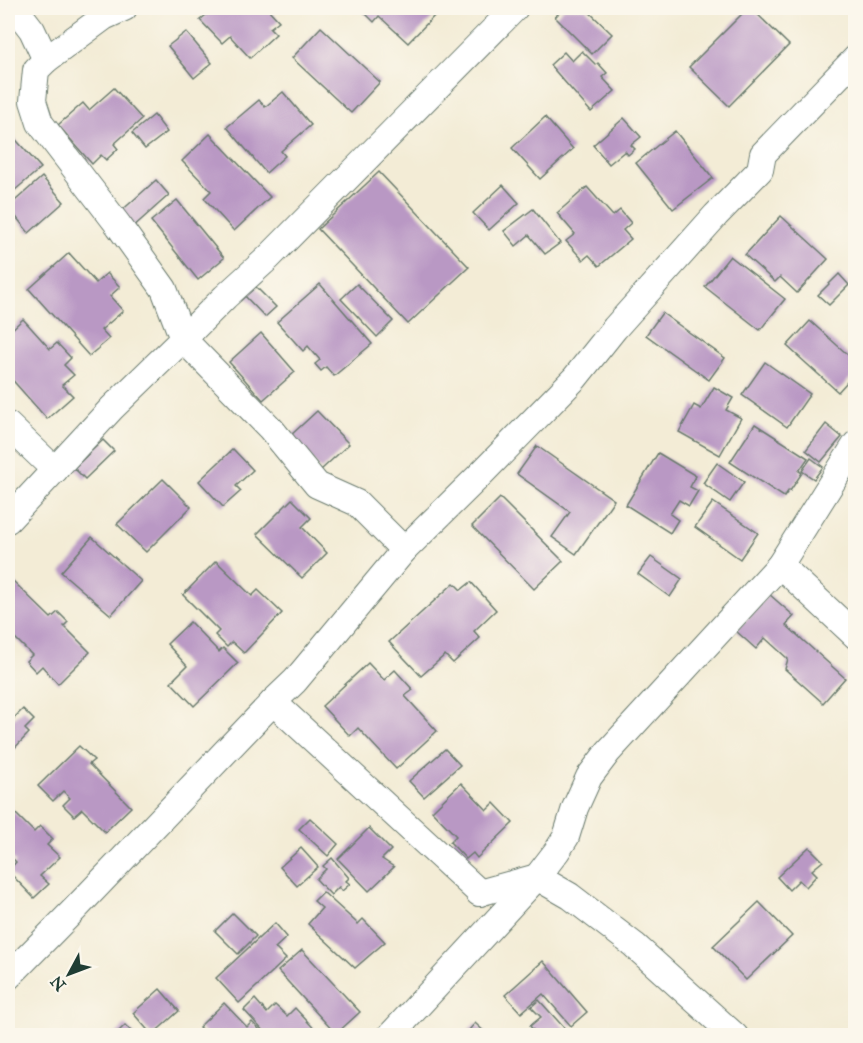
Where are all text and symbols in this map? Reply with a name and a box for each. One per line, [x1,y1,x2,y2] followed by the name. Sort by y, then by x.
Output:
[39,944,99,1004] north arrow
[46,972,70,995] text: N

